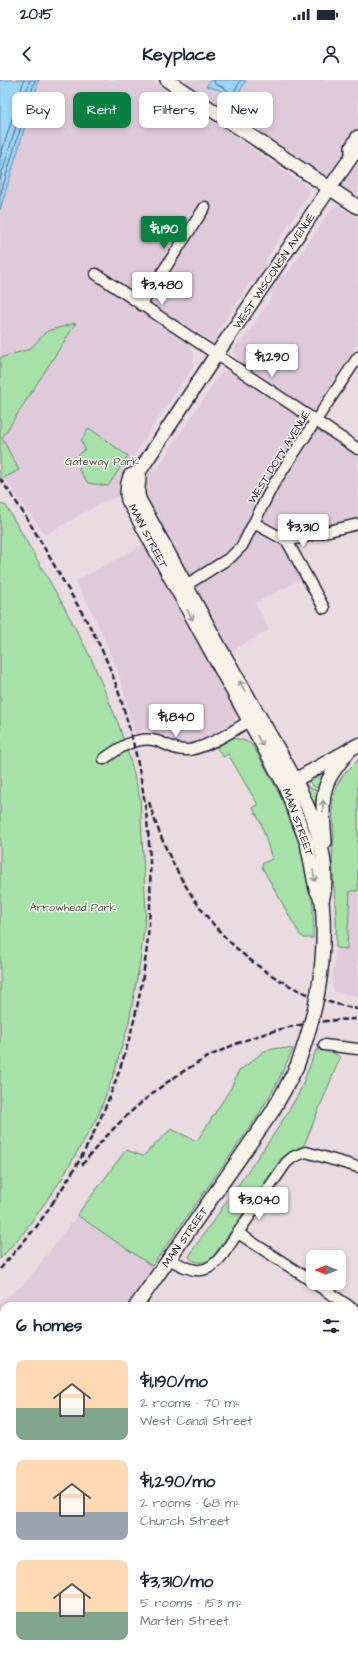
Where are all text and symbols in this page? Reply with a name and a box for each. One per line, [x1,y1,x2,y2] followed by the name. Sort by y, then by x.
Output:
[20,4,53,25] text: 20:15
[142,42,216,67] text: Keyplace
[16,43,38,65] icon: back
[320,43,342,65] icon: person
[12,92,65,128] chip: Buy
[73,92,131,128] chip: Rent
[139,92,209,128] chip: Filters
[217,92,273,128] chip: New
[230,210,319,332] street label: WEST WISCONSIN AVENUE
[131,216,197,250] pin: $1,190
[150,220,178,238] text: $1,190
[129,272,195,306] pin: $3,480
[141,276,183,294] text: $3,480
[239,344,305,378] pin: $1,290
[255,348,289,366] text: $1,290
[244,407,314,506] street label: WEST DOTY AVENUE
[65,454,139,470] park label: Gateway Park
[125,501,171,571] street label: MAIN STREET
[270,514,336,548] pin: $3,310
[287,518,319,536] text: $3,310
[187,609,195,621] one-way arrow
[237,680,245,692] one-way arrow
[143,704,209,738] pin: $1,840
[158,708,194,726] text: $1,840
[257,735,264,747] one-way arrow
[279,786,317,858] street label: MAIN STREET
[320,800,327,813] one-way arrow
[310,869,318,882] one-way arrow
[30,900,117,915] park label: Arrowhead Park
[226,1187,292,1221] pin: $3,040
[238,1191,280,1209] text: $3,040
[159,1204,212,1270] street label: MAIN STREET
[306,1250,346,1290] north arrow
[306,1250,346,1290] map controls
[16,1314,82,1338] text: 6 homes
[320,1315,342,1337] icon: filters
[140,1370,208,1394] text: $1,190/mo
[48,1376,96,1424] icon: home
[140,1394,240,1412] text: 2 rooms · 70 m²
[140,1412,253,1430] text: West Canal Street
[140,1470,215,1494] text: $1,290/mo
[48,1476,96,1524] icon: home
[140,1494,240,1512] text: 2 rooms · 68 m²
[140,1512,229,1530] text: Church Street
[140,1570,213,1594] text: $3,310/mo
[48,1576,96,1624] icon: home
[140,1594,243,1612] text: 5 rooms · 153 m²
[140,1612,229,1630] text: Marten Street

